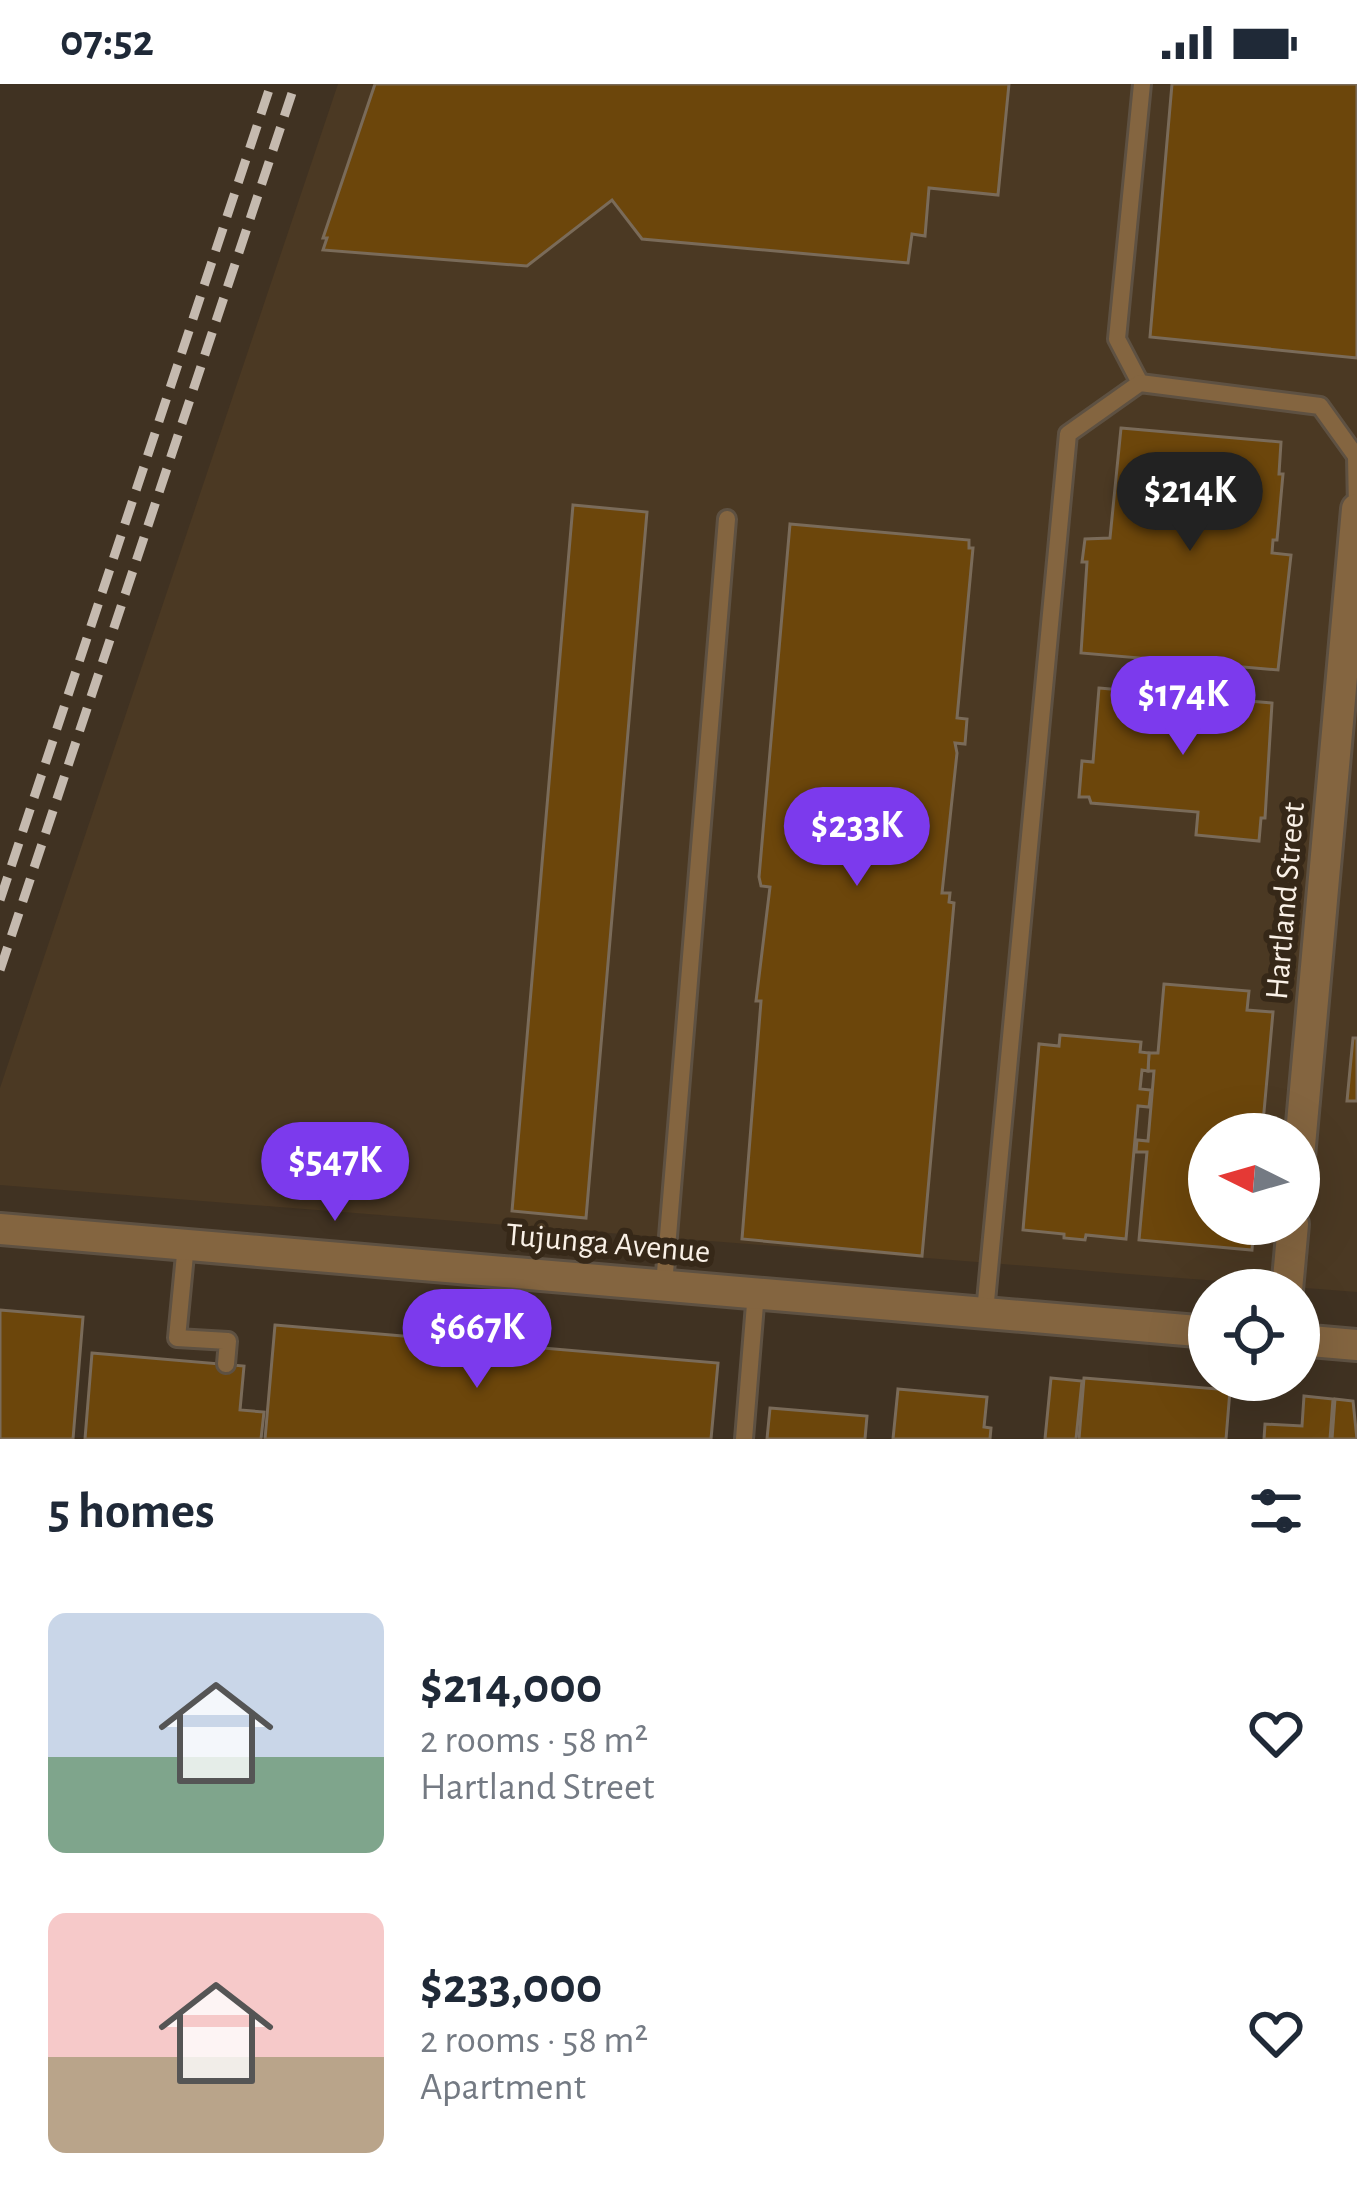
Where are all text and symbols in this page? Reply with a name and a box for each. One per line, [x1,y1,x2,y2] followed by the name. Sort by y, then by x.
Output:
[60,19,154,64] text: 07:52
[1106,452,1274,554] pin: $214K
[1144,471,1236,510] text: $214K
[1099,656,1267,758] pin: $174K
[1138,675,1228,714] text: $174K
[773,787,941,889] pin: $233K
[1261,800,1311,1001] street label: Hartland Street
[811,806,903,845] text: $233K
[1188,1113,1320,1245] north arrow
[1188,1113,1320,1401] map controls
[251,1122,419,1224] pin: $547K
[288,1141,382,1180] text: $547K
[504,1219,712,1269] street label: Tujunga Avenue
[1188,1269,1320,1401] button: locate
[393,1289,561,1391] pin: $667K
[430,1308,524,1347] text: $667K
[1243,1478,1309,1544] icon: filters
[48,1486,215,1537] text: 5 homes
[144,1661,288,1805] icon: home
[420,1661,602,1712] text: $214,000
[1243,1700,1309,1766] icon: heart
[420,1721,648,1760] text: 2 rooms · 58 m²
[420,1768,654,1807] text: Hartland Street
[144,1961,288,2105] icon: home
[420,1961,602,2012] text: $233,000
[1243,2000,1309,2066] icon: heart
[420,2021,648,2060] text: 2 rooms · 58 m²
[420,2068,586,2107] text: Apartment

